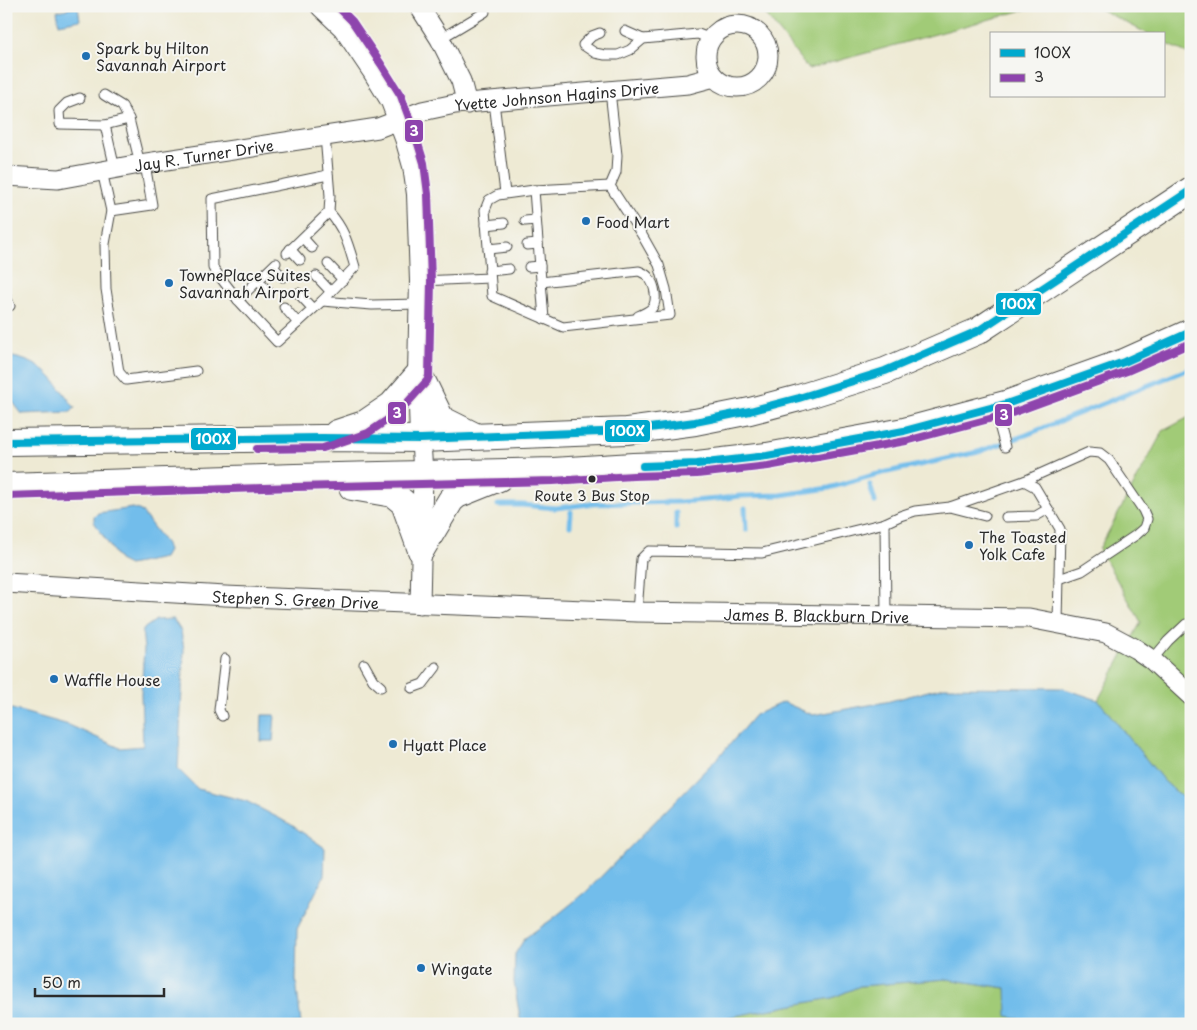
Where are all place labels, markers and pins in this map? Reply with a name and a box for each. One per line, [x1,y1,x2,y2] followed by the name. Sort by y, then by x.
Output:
[96,36,226,76] place label: Spark by Hilton Savannah Airport
[80,50,92,62] marker: Spark by Hilton Savannah Airport
[596,210,670,233] place label: Food Mart
[580,215,592,227] marker: Food Mart
[179,263,310,303] place label: TownePlace Suites Savannah Airport
[163,277,175,289] marker: TownePlace Suites Savannah Airport
[587,474,597,484] marker: Route 3 Bus Stop
[534,485,650,506] place label: Route 3 Bus Stop
[979,525,1066,565] place label: The Toasted Yolk Cafe
[963,539,975,551] marker: The Toasted Yolk Cafe
[64,668,160,691] place label: Waffle House
[48,673,60,685] marker: Waffle House
[403,733,487,756] place label: Hyatt Place
[387,738,399,750] marker: Hyatt Place
[431,957,493,980] place label: Wingate
[415,962,427,974] marker: Wingate

